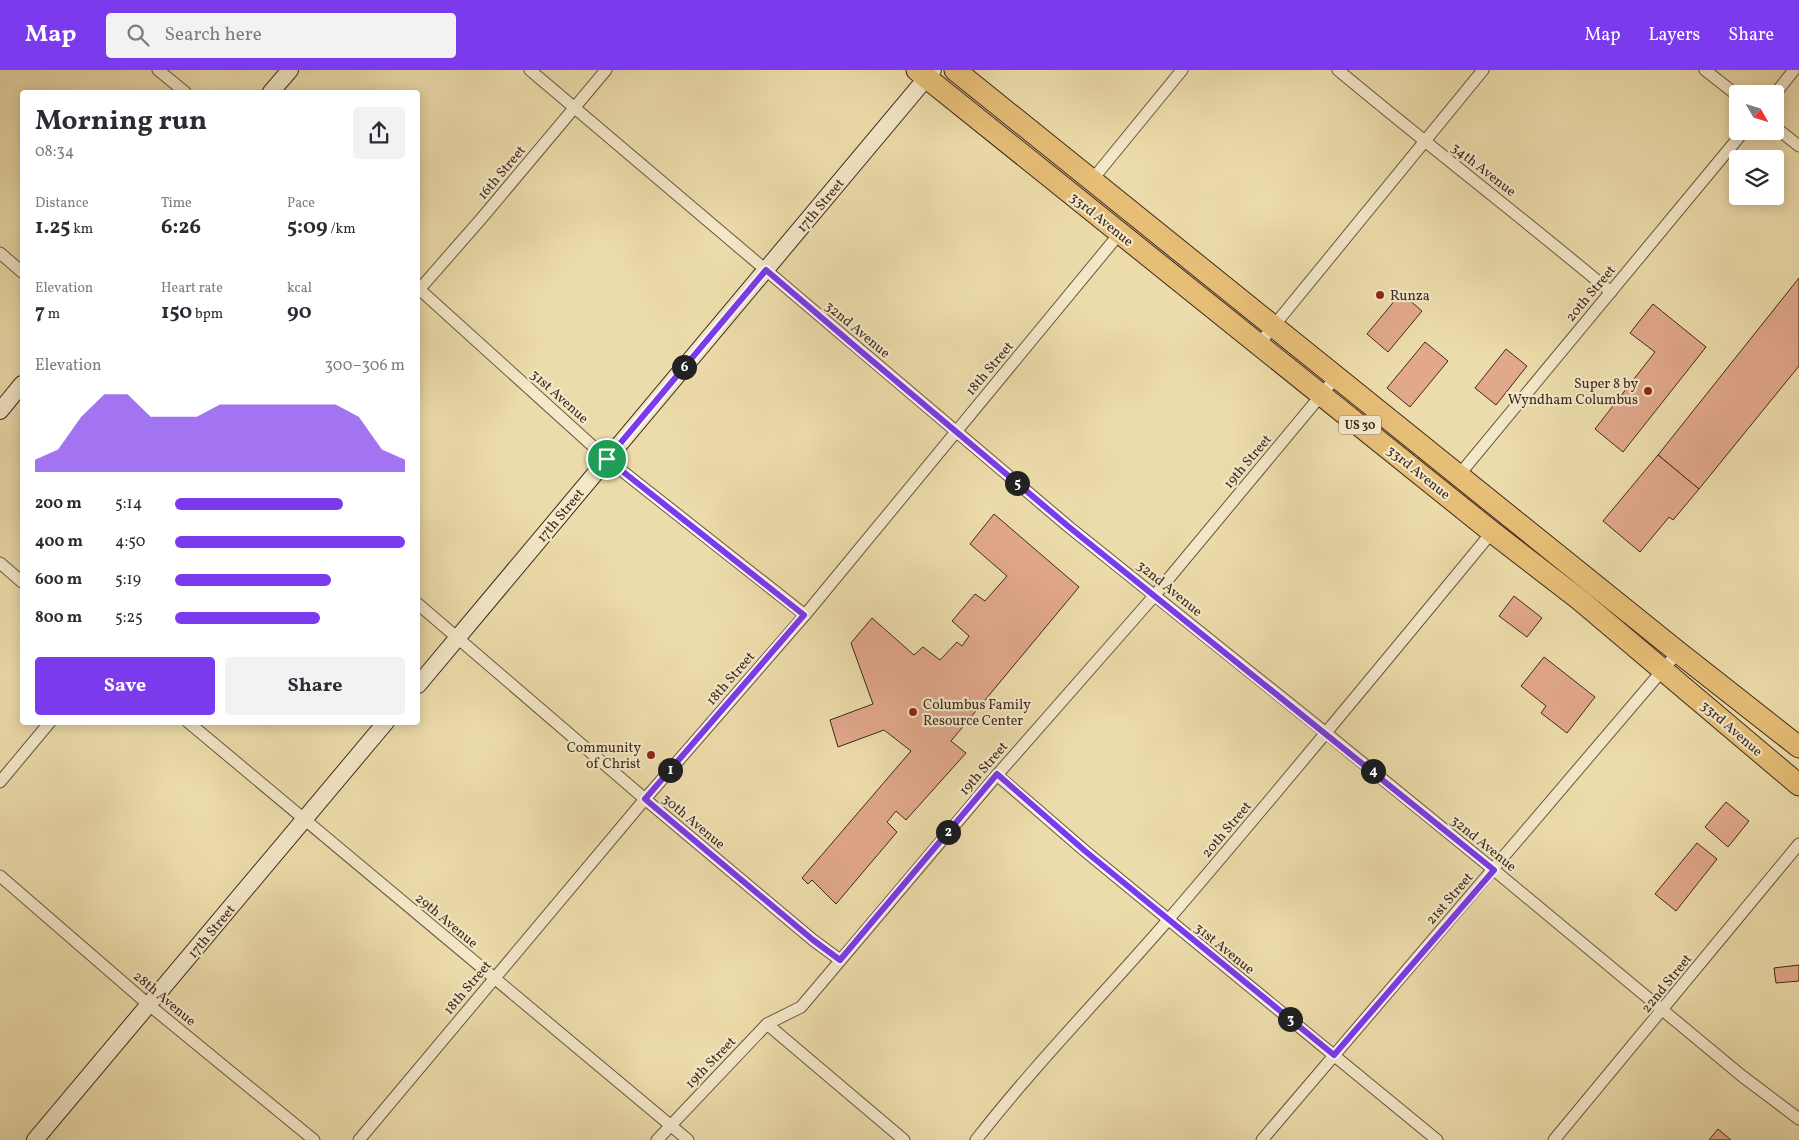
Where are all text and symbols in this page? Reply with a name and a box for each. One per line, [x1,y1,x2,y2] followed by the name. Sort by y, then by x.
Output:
[106,13,456,58] search box
[25,18,76,52] text: Map
[124,21,152,49] icon: search
[164,22,262,48] text: Search here
[1584,23,1620,48] text: Map
[1648,23,1700,48] text: Layers
[1728,23,1774,48] text: Share
[1729,85,1784,140] north arrow
[1729,85,1784,205] map controls
[35,102,207,141] text: Morning run
[353,107,405,159] button: share
[1447,139,1520,202] street label: 34th Avenue
[35,141,74,163] text: 08:34
[474,142,530,204] street label: 16th Street
[1729,150,1784,205] button: layers
[793,175,849,237] street label: 17th Street
[1065,189,1137,252] street label: 33rd Avenue
[35,194,89,213] text: Distance
[161,194,192,213] text: Time
[287,194,315,213] text: Pace
[35,213,70,242] text: 1.25
[161,213,201,242] text: 6:26
[287,213,328,242] text: 5:09
[70,220,93,239] text: km
[328,220,356,239] text: /km
[1562,262,1621,326] street label: 20th Street
[35,279,93,298] text: Elevation
[161,279,223,298] text: Heart rate
[287,279,312,298] text: kcal
[1390,287,1430,306] place label: Runza
[1374,289,1386,301] marker: Runza
[820,297,894,363] street label: 32nd Avenue
[35,298,45,327] text: 7
[161,298,192,327] text: 150
[287,298,312,327] text: 90
[45,305,60,324] text: m
[192,305,223,324] text: bpm
[962,338,1018,400] street label: 18th Street
[672,354,696,380] pin: 6
[35,355,102,377] text: Elevation
[325,355,405,377] text: 300–306 m
[681,358,688,377] text: 6
[526,366,592,429] street label: 31st Avenue
[1508,375,1638,410] place label: Super 8 by Wyndham Columbus
[1642,385,1654,397] marker: Super 8 by Wyndham Columbus
[1339,416,1381,434] road number: US 30
[1220,431,1277,493] street label: 19th Street
[586,438,628,480] pin
[1382,442,1454,505] street label: 33rd Avenue
[593,445,621,473] icon: arrive
[1004,470,1030,496] pin: 5
[1014,474,1021,493] text: 5
[533,485,589,547] street label: 17th Street
[35,493,82,515] text: 200 m
[115,493,142,515] text: 5:14
[35,531,83,553] text: 400 m
[115,531,145,553] text: 4:50
[1132,557,1206,622] street label: 32nd Avenue
[35,569,82,591] text: 600 m
[115,569,141,591] text: 5:19
[35,607,82,629] text: 800 m
[115,607,143,629] text: 5:25
[703,648,760,710] street label: 18th Street
[35,657,215,715] button: Save
[225,657,405,715] button: Share
[923,696,1031,731] place label: Columbus Family Resource Center
[1696,697,1766,762] street label: 33rd Avenue
[907,706,919,718] marker: Columbus Family Resource Center
[955,738,1013,800] street label: 19th Street
[567,739,641,774] place label: Community of Christ
[645,749,657,761] marker: Community of Christ
[658,758,682,782] pin: 1
[1360,758,1386,784] pin: 4
[668,761,673,780] text: 1
[1369,762,1378,781] text: 4
[657,790,729,854] street label: 30th Avenue
[1198,798,1257,862] street label: 20th Street
[1446,812,1520,877] street label: 32nd Avenue
[936,820,960,844] pin: 2
[945,823,952,842] text: 2
[1422,869,1478,929] street label: 21st Street
[411,889,482,953] street label: 29th Avenue
[184,901,240,963] street label: 17th Street
[1190,919,1258,979] street label: 31st Avenue
[1638,950,1697,1017] street label: 22nd Street
[440,957,496,1019] street label: 18th Street
[129,967,200,1031] street label: 28th Avenue
[1278,1006,1302,1032] pin: 3
[1287,1010,1294,1029] text: 3
[682,1033,741,1093] street label: 19th Street

